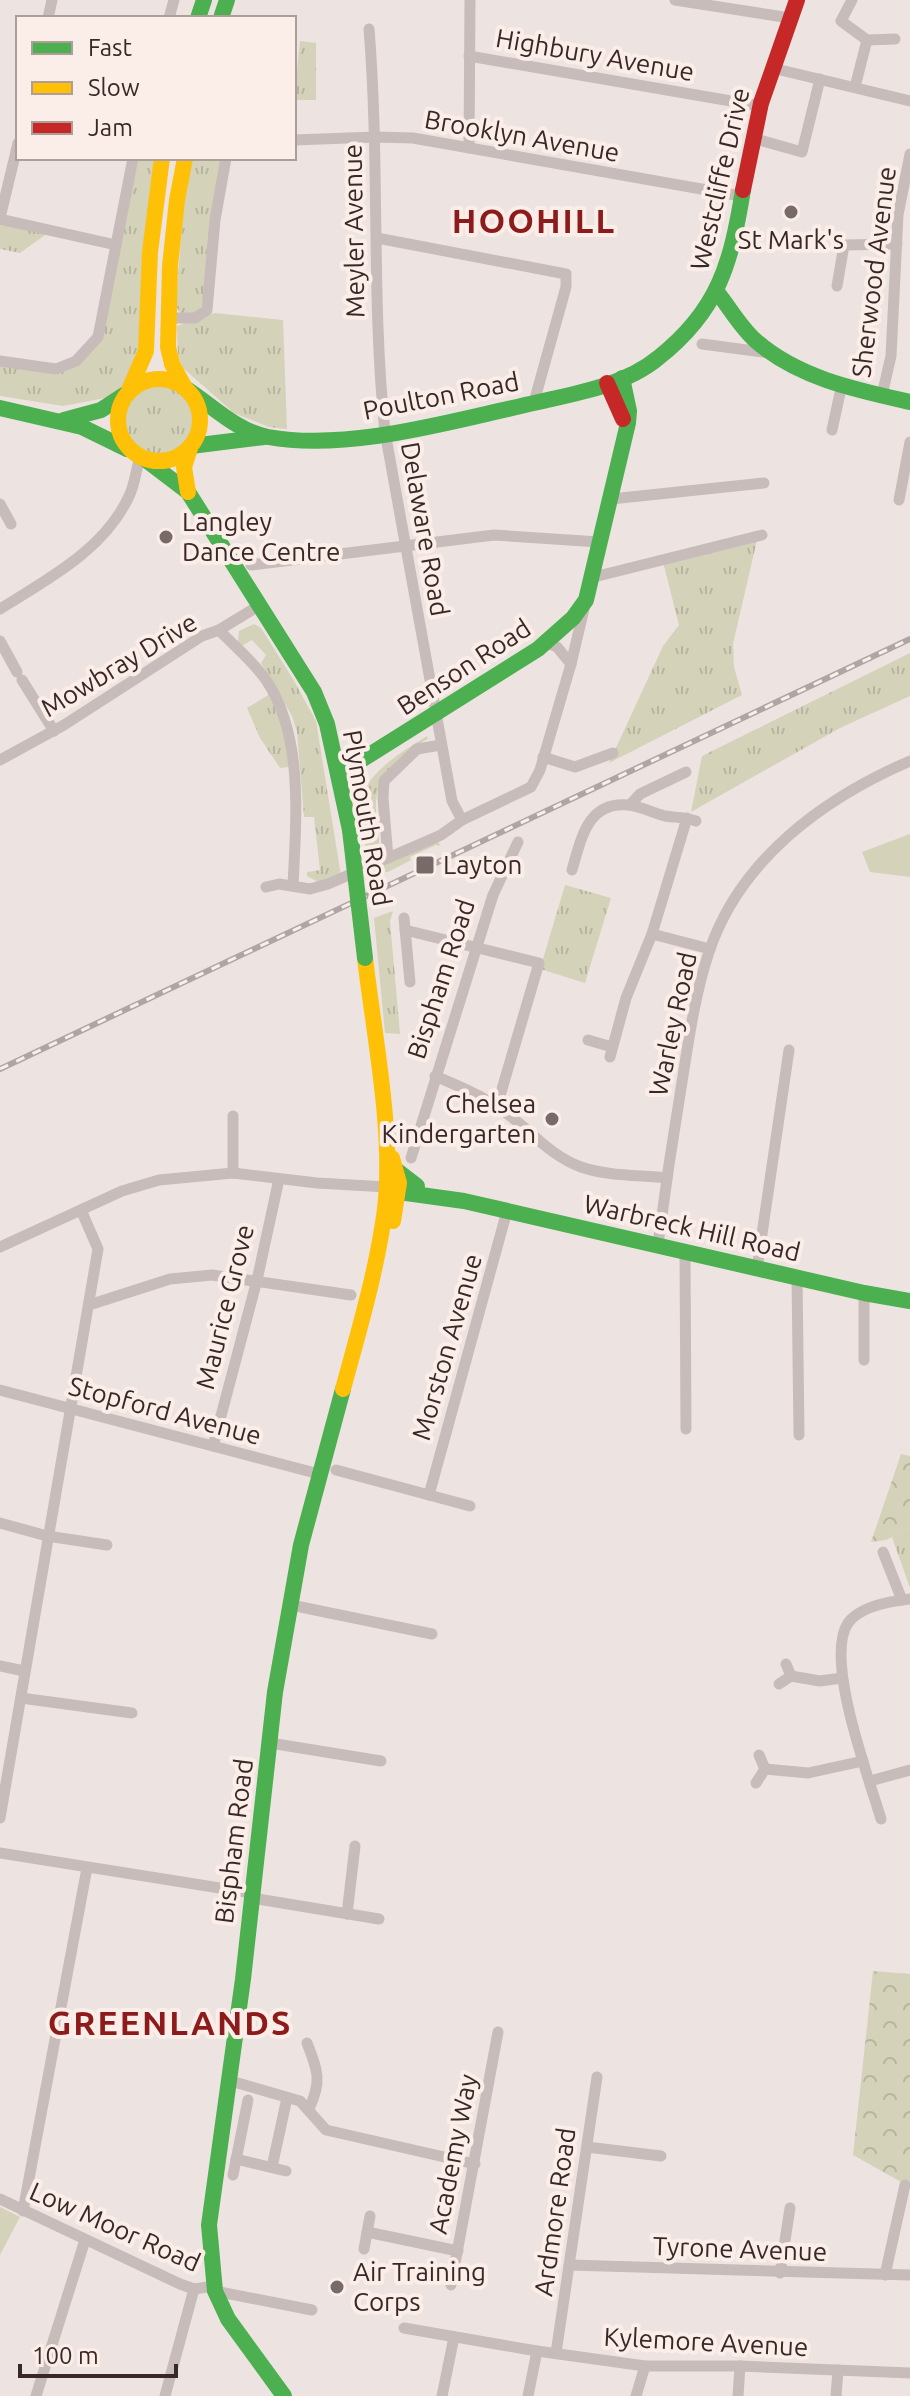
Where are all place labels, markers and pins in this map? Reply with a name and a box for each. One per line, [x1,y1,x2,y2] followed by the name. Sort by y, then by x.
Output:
[782,203,800,221] marker: St Mark's
[738,225,844,254] place label: St Mark's
[182,507,340,566] place label: Langley Dance Centre
[157,528,175,546] marker: Langley Dance Centre
[443,850,522,879] place label: Layton
[414,854,436,876] marker: Layton
[382,1089,536,1148] place label: Chelsea Kindergarten
[543,1110,561,1128] marker: Chelsea Kindergarten
[353,2257,486,2316] place label: Air Training Corps
[328,2278,346,2296] marker: Air Training Corps

